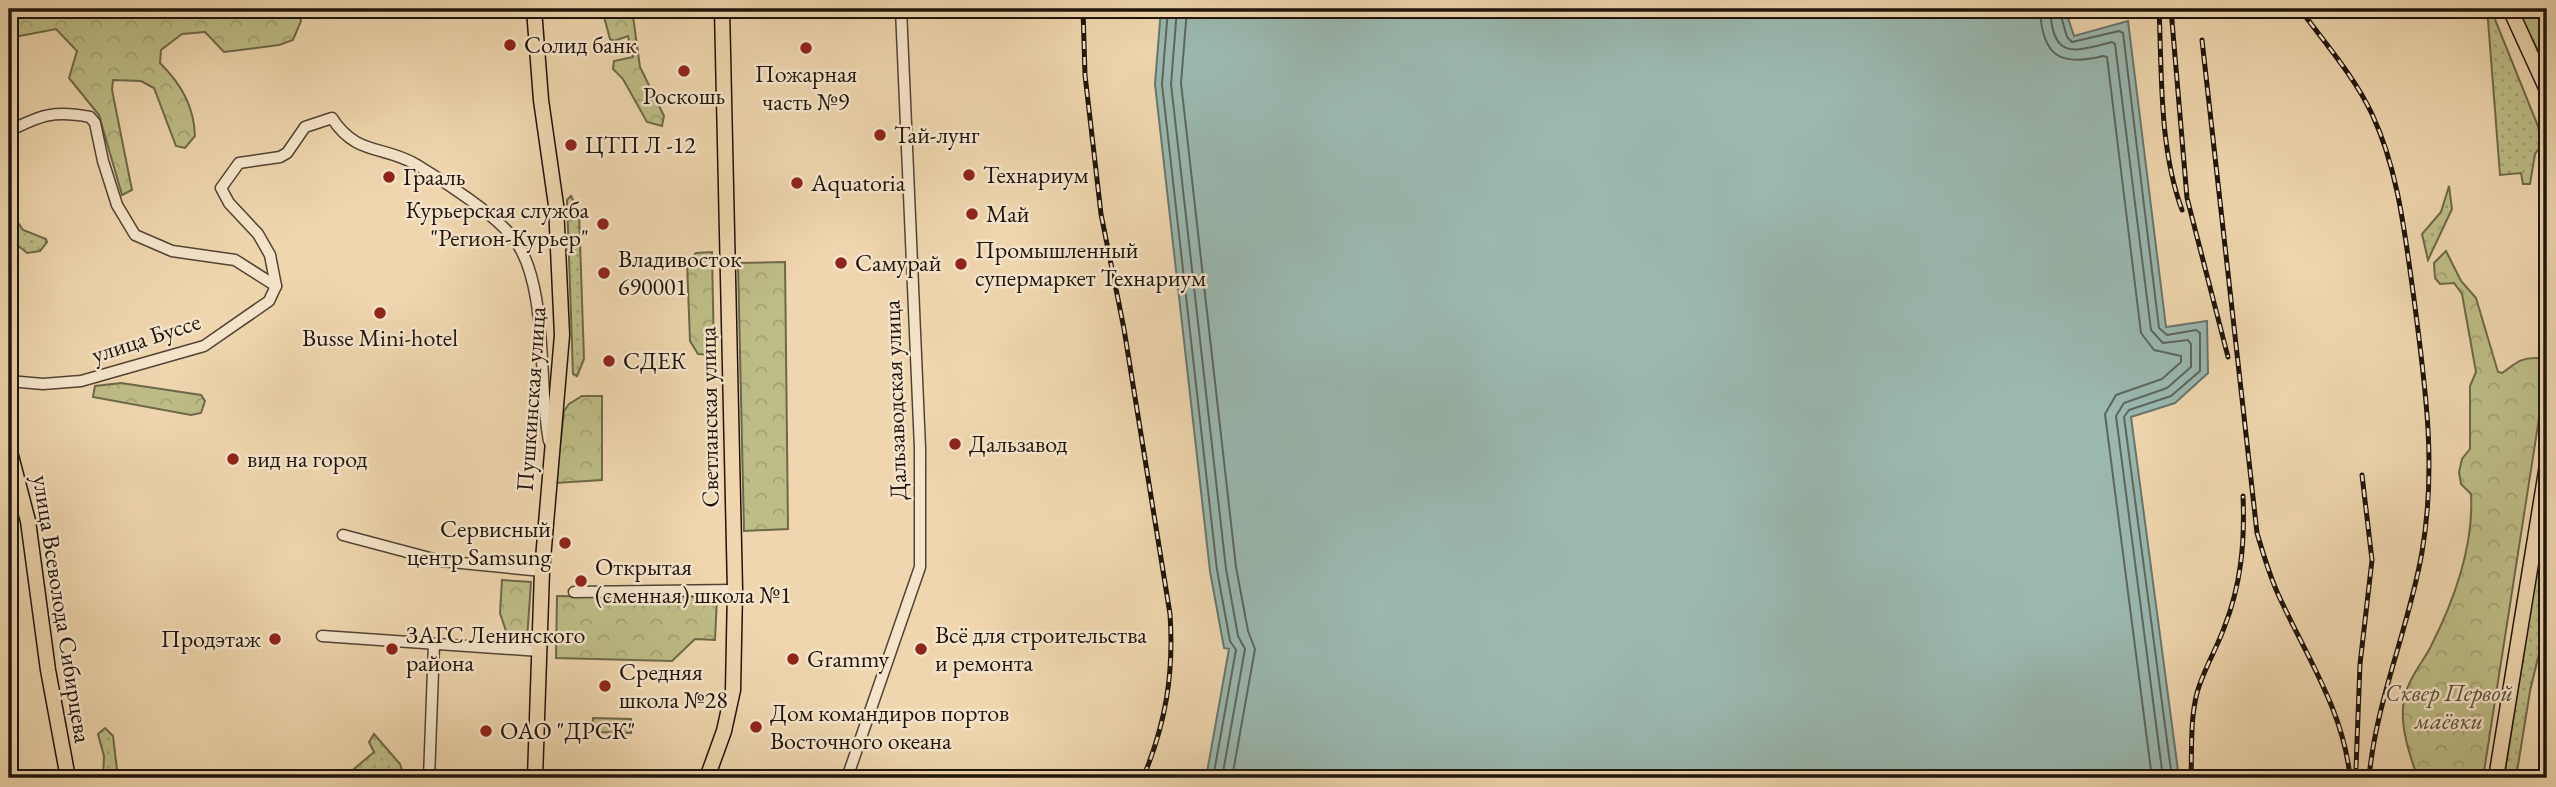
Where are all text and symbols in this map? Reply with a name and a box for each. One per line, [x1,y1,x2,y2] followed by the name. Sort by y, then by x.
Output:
[524,29,637,60] place label: Солид банк
[502,37,518,53] marker: Солид банк
[798,40,814,56] marker: Пожарная часть №9
[755,58,857,117] place label: Пожарная часть №9
[676,63,692,79] marker: Роскошь
[643,80,725,111] place label: Роскошь
[894,119,980,150] place label: Тай-лунг
[872,127,888,143] marker: Тай-лунг
[585,129,696,160] place label: ЦТП Л -12
[563,137,579,153] marker: ЦТП Л -12
[983,159,1089,190] place label: Технариум
[403,161,465,192] place label: Грааль
[810,167,906,198] place label: Aquatoria
[961,167,977,183] marker: Технариум
[381,169,397,185] marker: Грааль
[789,175,805,191] marker: Aquatoria
[405,194,589,253] place label: Курьерская служба "Регион-Курьер"
[986,198,1030,229] place label: Май
[964,206,980,222] marker: Май
[595,216,611,232] marker: Курьерская служба "Регион-Курьер"
[975,234,1206,293] place label: Промышленный супермаркет Технариум
[618,243,742,302] place label: Владивосток 690001
[855,247,942,278] place label: Самурай
[833,255,849,271] marker: Самурай
[953,256,969,272] marker: Промышленный супермаркет Технариум
[596,265,612,281] marker: Владивосток 690001
[876,299,913,501] street label: Дальзаводская улица
[87,305,204,370] street label: улица Буссе
[372,305,388,321] marker: Busse Mini-hotel
[509,305,552,492] street label: Пушкинская улица
[302,322,458,353] place label: Busse Mini-hotel
[691,326,726,508] street label: Светланская улица
[623,345,686,376] place label: СДЕК
[601,353,617,369] marker: СДЕК
[969,428,1068,459] place label: Дальзавод
[947,436,963,452] marker: Дальзавод
[247,443,368,474] place label: вид на город
[225,451,241,467] marker: вид на город
[26,473,99,745] street label: улица Всеволода Сибирцева
[407,513,552,572] place label: Сервисный центр Samsung
[557,535,573,551] marker: Сервисный центр Samsung
[595,551,792,610] place label: Открытая (сменная) школа №1
[573,573,589,589] marker: Открытая (сменная) школа №1
[406,619,585,678] place label: ЗАГС Ленинского района
[935,619,1147,678] place label: Всё для строительства и ремонта
[161,623,261,654] place label: Продэтаж
[267,631,283,647] marker: Продэтаж
[384,641,400,657] marker: ЗАГС Ленинского района
[913,641,929,657] marker: Всё для строительства и ремонта
[807,643,889,674] place label: Grammy
[785,651,801,667] marker: Grammy
[619,656,728,715] place label: Средняя школа №28
[2385,677,2513,736] park label: Сквер Первой маёвки
[597,678,613,694] marker: Средняя школа №28
[770,697,1009,756] place label: Дом командиров портов Восточного океана
[500,715,636,746] place label: ОАО "ДРСК"
[748,719,764,735] marker: Дом командиров портов Восточного океана
[478,723,494,739] marker: ОАО "ДРСК"

